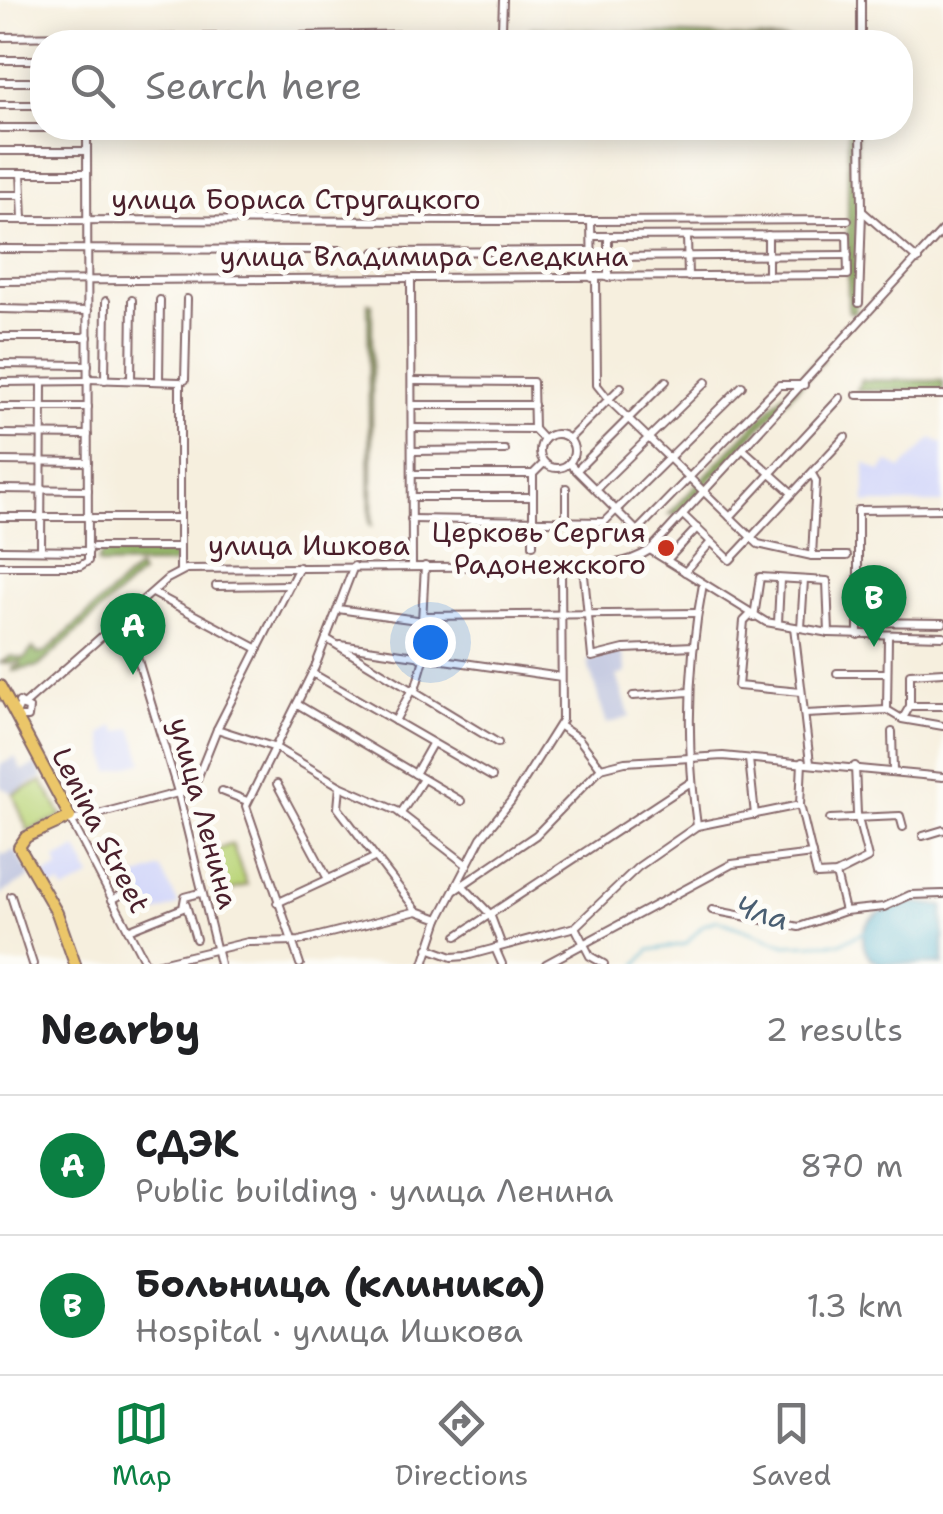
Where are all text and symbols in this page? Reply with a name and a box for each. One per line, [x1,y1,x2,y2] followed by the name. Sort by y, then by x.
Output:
[30,30,913,140] search box
[65,58,120,113] icon: search
[145,60,362,111] text: Search here
[111,180,481,218] street label: улица Бориса Стругацкого
[220,237,628,275] street label: улица Владимира Селедкина
[432,513,646,583] place label: Церковь Сергия Радонежского
[208,526,410,564] street label: улица Ишкова
[655,537,677,559] marker: Церковь Сергия Радонежского
[842,564,906,647] pin: B
[100,592,166,675] pin: A
[405,617,456,668] your location
[160,713,248,913] street label: улица Ленина
[43,741,159,919] street label: Lenina Street
[730,885,794,940] water label: Чла
[40,1001,200,1057] text: Nearby
[766,1008,903,1051] text: 2 results
[135,1118,239,1169] text: СДЭК
[60,1144,85,1187] text: A
[800,1144,903,1187] text: 870 m
[135,1169,613,1212] text: Public building · улица Ленина
[135,1258,545,1309] text: Больница (клиника)
[63,1284,82,1327] text: B
[807,1284,903,1327] text: 1.3 km
[135,1309,523,1352] text: Hospital · улица Ишкова
[112,1396,172,1494] tab: Map
[395,1396,528,1494] tab: Directions
[752,1396,831,1494] tab: Saved

